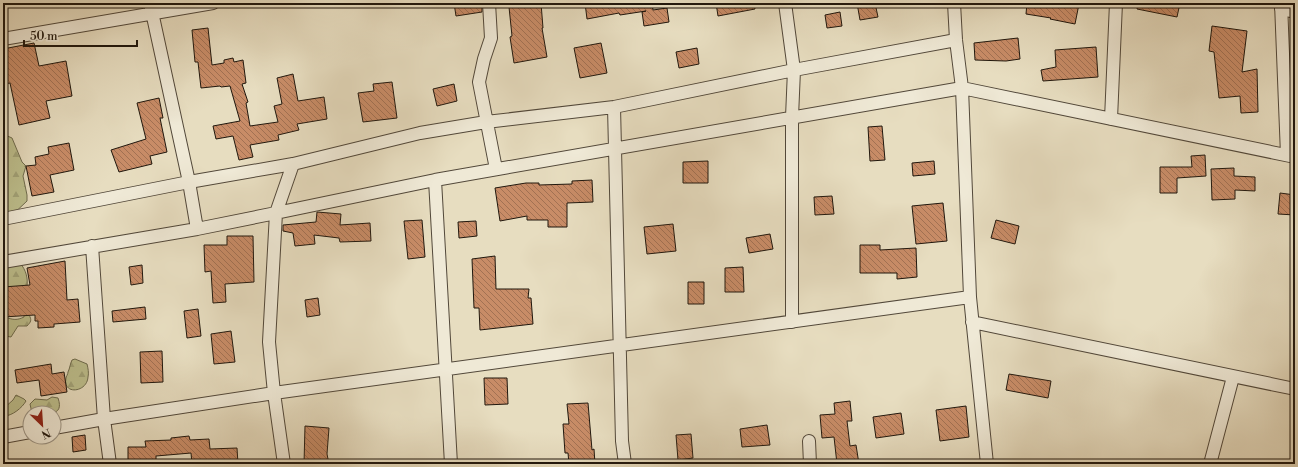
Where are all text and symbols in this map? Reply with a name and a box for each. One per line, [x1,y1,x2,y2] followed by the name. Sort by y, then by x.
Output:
[24,22,137,48] scale bar
[30,29,58,44] text: 50 m
[22,405,62,445] north arrow
[39,425,53,441] text: N

